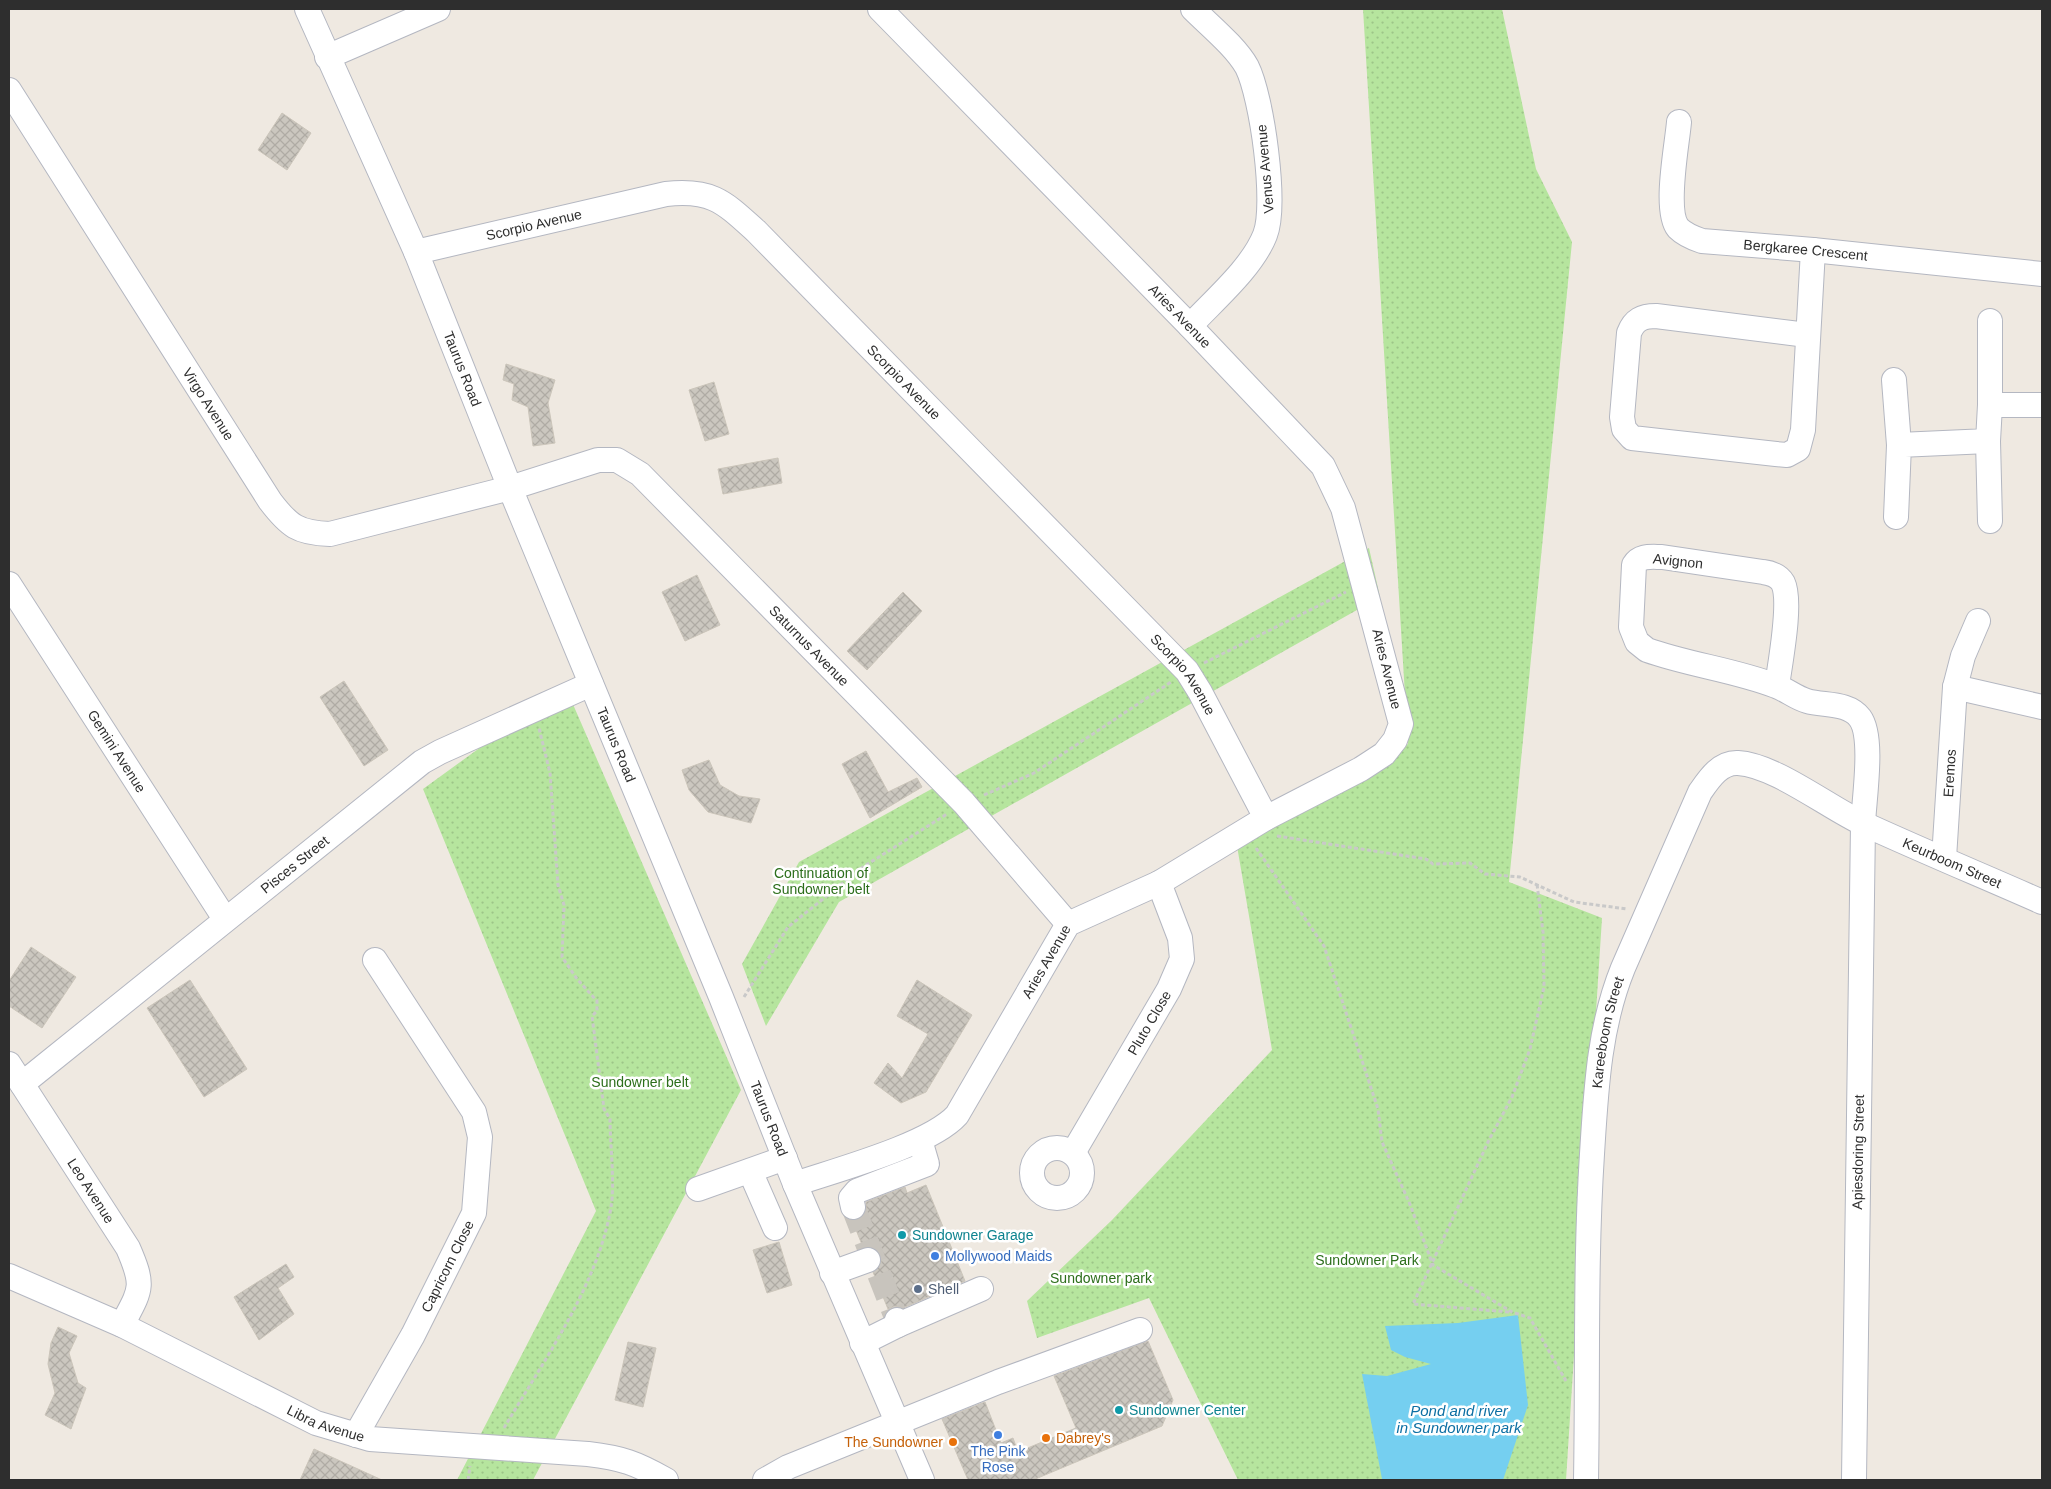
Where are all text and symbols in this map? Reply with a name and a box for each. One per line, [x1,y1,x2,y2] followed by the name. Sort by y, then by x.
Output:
[1253,124,1277,214] street label: Venus Avenue
[484,206,584,244] street label: Scorpio Avenue
[1743,236,1869,264] street label: Bergkaree Crescent
[1146,281,1214,351] street label: Aries Avenue
[440,329,485,409] street label: Taurus Road
[864,341,944,423] street label: Scorpio Avenue
[179,365,238,443] street label: Virgo Avenue
[1652,550,1704,572] street label: Avignon
[766,602,852,689] street label: Saturnus Avenue
[1369,627,1405,711] street label: Aries Avenue
[1147,631,1219,718] street label: Scorpio Avenue
[594,705,639,784] street label: Taurus Road
[84,707,149,796] street label: Gemini Avenue
[1940,749,1959,798] street label: Eremos
[257,832,332,897] street label: Pisces Street
[1900,834,2004,891] street label: Keurboom Street
[772,865,870,897] park label: Continuation of Sundowner belt
[1019,922,1074,1001] street label: Aries Avenue
[1589,974,1627,1089] street label: Kareeboom Street
[1124,988,1174,1058] street label: Pluto Close
[591,1074,689,1090] park label: Sundowner belt
[747,1079,791,1158] street label: Taurus Road
[1849,1094,1867,1210] street label: Apiesdoring Street
[64,1155,118,1226] street label: Leo Avenue
[418,1218,477,1315] street label: Capricorn Close
[912,1227,1034,1243] place label: Sundowner Garage
[896,1229,908,1241] marker: Sundowner Garage
[945,1248,1052,1264] place label: Mollywood Maids
[929,1250,941,1262] marker: Mollywood Maids
[1315,1252,1420,1268] park label: Sundowner Park
[1050,1270,1153,1286] park label: Sundowner park
[928,1281,959,1297] place label: Shell
[912,1283,924,1295] marker: Shell
[284,1402,367,1445] street label: Libra Avenue
[1129,1402,1246,1418] place label: Sundowner Center
[1396,1402,1523,1436] water label: Pond and river in Sundowner park
[1113,1404,1125,1416] marker: Sundowner Center
[992,1429,1004,1441] marker: The Pink Rose
[1056,1430,1111,1446] place label: Dabrey's
[1040,1432,1052,1444] marker: Dabrey's
[844,1434,943,1450] place label: The Sundowner
[947,1436,959,1448] marker: The Sundowner
[970,1443,1027,1475] place label: The Pink Rose

